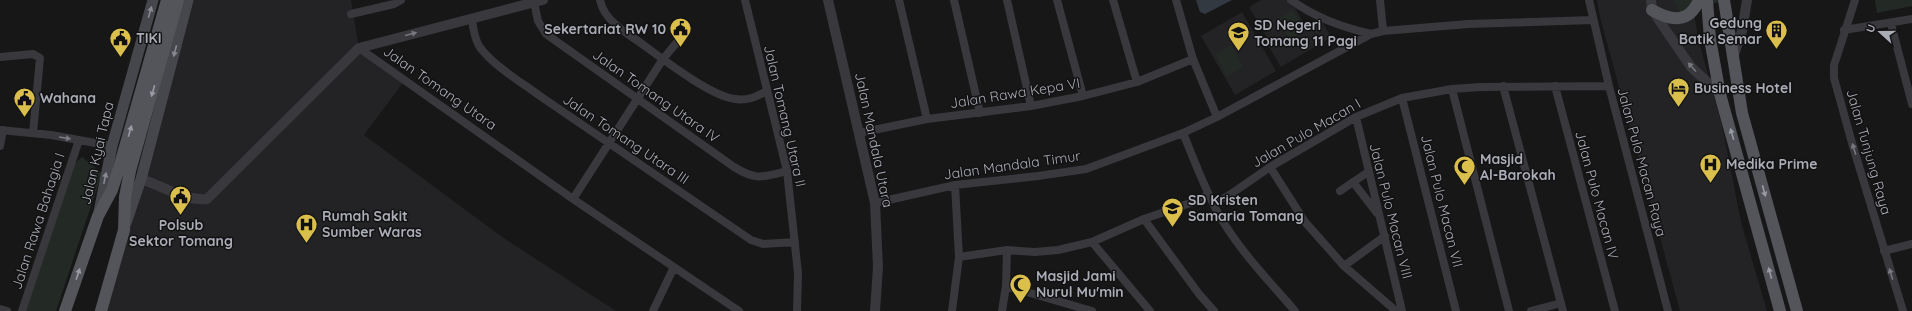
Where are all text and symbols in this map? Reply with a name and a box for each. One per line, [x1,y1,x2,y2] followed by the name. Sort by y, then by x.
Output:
[147,6,153,18] one-way arrow
[1860,12,1900,52] north arrow
[1679,14,1762,48] place label: Gedung Batik Semar
[668,16,694,49] public building icon: Sekertariat RW 10
[1254,16,1357,50] place label: SD Negeri Tomang 11 Pagi
[1764,18,1790,51] building icon: Gedung Batik Semar
[544,20,666,38] place label: Sekertariat RW 10
[1226,20,1252,53] school or university icon: SD Negeri Tomang 11 Pagi
[1863,22,1879,35] text: U
[107,25,133,58] public building icon: TIKI
[136,29,162,47] place label: TIKI
[404,31,417,37] one-way arrow
[380,42,500,134] street label: Jalan Tomang Utara
[760,43,810,189] street label: Jalan Tomang Utara II
[171,45,177,58] one-way arrow
[589,45,723,147] street label: Jalan Tomang Utara IV
[1687,62,1697,72] one-way arrow
[851,71,897,209] street label: Jalan Mandala Utara
[949,74,1081,112] street label: Jalan Rawa Kepa VI
[1666,75,1692,108] hotel icon: Business Hotel
[1694,79,1792,97] place label: Business Hotel
[11,85,37,118] public building icon: Wahana
[1613,85,1671,239] street label: Jalan Pulo Macan Raya
[150,86,156,98] one-way arrow
[1842,87,1896,217] street label: Jalan Tunjung Raya
[40,89,96,107] place label: Wahana
[559,90,693,188] street label: Jalan Tomang Utara III
[1248,94,1364,172] street label: Jalan Pulo Macan I
[76,100,118,206] street label: Jalan Kyai Tapa
[127,125,133,137] one-way arrow
[1729,128,1735,140] one-way arrow
[1571,129,1623,261] street label: Jalan Pulo Macan IV
[1417,133,1467,269] street label: Jalan Pulo Macan VII
[59,135,71,141] one-way arrow
[1365,141,1417,281] street label: Jalan Pulo Macan VIII
[1851,143,1857,155] one-way arrow
[942,146,1082,184] street label: Jalan Mandala Timur
[7,150,69,292] street label: Jalan Rawa Bahagia I
[1480,150,1556,184] place label: Masjid Al-Barokah
[1697,151,1723,184] hospital icon: Medika Prime
[1452,154,1478,187] mosque icon: Masjid Al-Barokah
[1726,155,1817,173] place label: Medika Prime
[103,172,109,184] one-way arrow
[168,184,194,217] public building icon: Polsub Sektor Tomang
[1761,185,1767,197] one-way arrow
[1188,191,1304,225] place label: SD Kristen Samaria Tomang
[1159,195,1185,228] school or university icon: SD Kristen Samaria Tomang
[322,207,422,241] place label: Rumah Sakit Sumber Waras
[294,211,320,244] hospital icon: Rumah Sakit Sumber Waras
[129,216,233,250] place label: Polsub Sektor Tomang
[1036,267,1124,301] place label: Masjid Jami Nurul Mu'min
[1766,267,1772,280] one-way arrow
[1888,267,1894,279] one-way arrow
[75,268,81,280] one-way arrow
[1007,271,1033,304] mosque icon: Masjid Jami Nurul Mu'min

